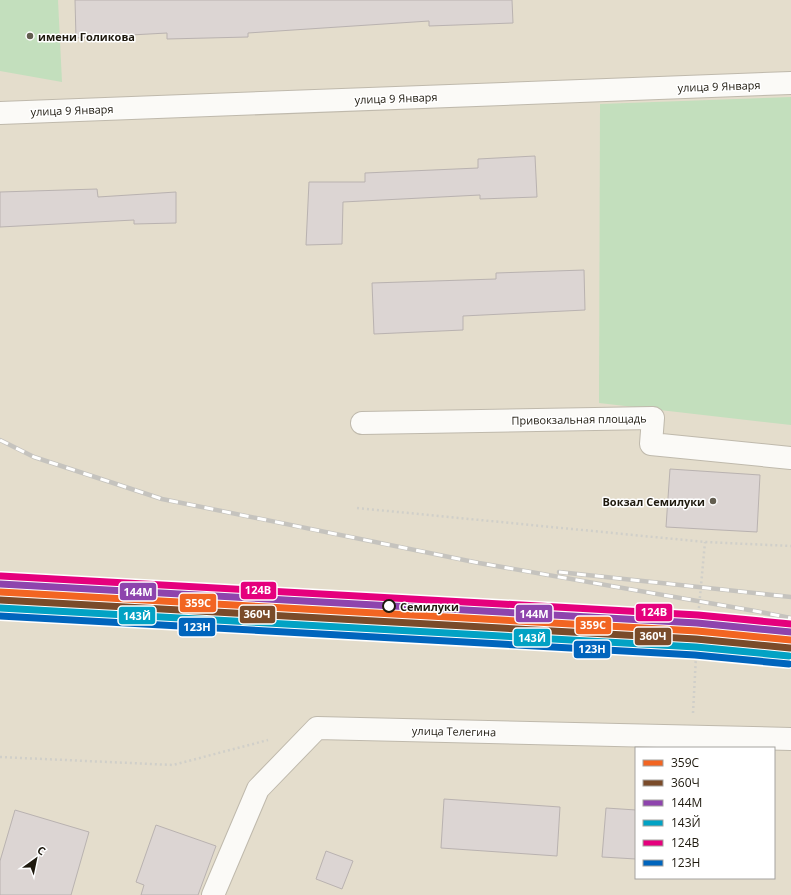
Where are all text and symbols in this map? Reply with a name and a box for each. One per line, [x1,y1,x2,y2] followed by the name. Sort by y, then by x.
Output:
[38,29,135,44] place label: имени Голикова
[25,31,35,41] marker: имени Голикова
[677,77,761,95] street label: улица 9 Января
[354,89,438,107] street label: улица 9 Января
[30,101,114,119] street label: улица 9 Января
[511,410,647,428] street label: Привокзальная площадь
[602,494,705,509] place label: Вокзал Семилуки
[708,496,718,506] marker: Вокзал Семилуки
[240,581,277,600] line badge: 124В
[119,582,157,601] line badge: 144М
[245,582,271,597] text: 124В
[123,584,153,599] text: 144М
[179,593,217,613] line badge: 359С
[185,595,211,610] text: 359С
[382,599,396,613] marker: Семилуки
[400,599,459,614] place label: Семилуки
[635,603,673,622] line badge: 124В
[515,604,553,623] line badge: 144М
[641,604,667,619] text: 124В
[239,605,276,624] line badge: 360Ч
[118,606,156,625] line badge: 143Й
[244,606,270,621] text: 360Ч
[519,606,549,621] text: 144М
[123,608,151,623] text: 143Й
[575,616,612,635] line badge: 359С
[178,617,216,637] line badge: 123Н
[580,617,606,632] text: 359С
[183,619,211,634] text: 123Н
[634,627,672,646] line badge: 360Ч
[513,628,551,647] line badge: 143Й
[640,628,666,643] text: 360Ч
[518,630,546,645] text: 143Й
[573,640,611,659] line badge: 123Н
[578,641,606,656] text: 123Н
[412,723,496,739] street label: улица Телегина
[635,747,775,879] legend
[671,754,700,771] text: 359С
[671,774,700,791] text: 360Ч
[671,794,702,811] text: 144М
[671,814,701,831] text: 143Й
[671,834,700,851] text: 124В
[16,839,56,879] north arrow
[35,842,49,858] text: С
[671,854,700,871] text: 123Н

